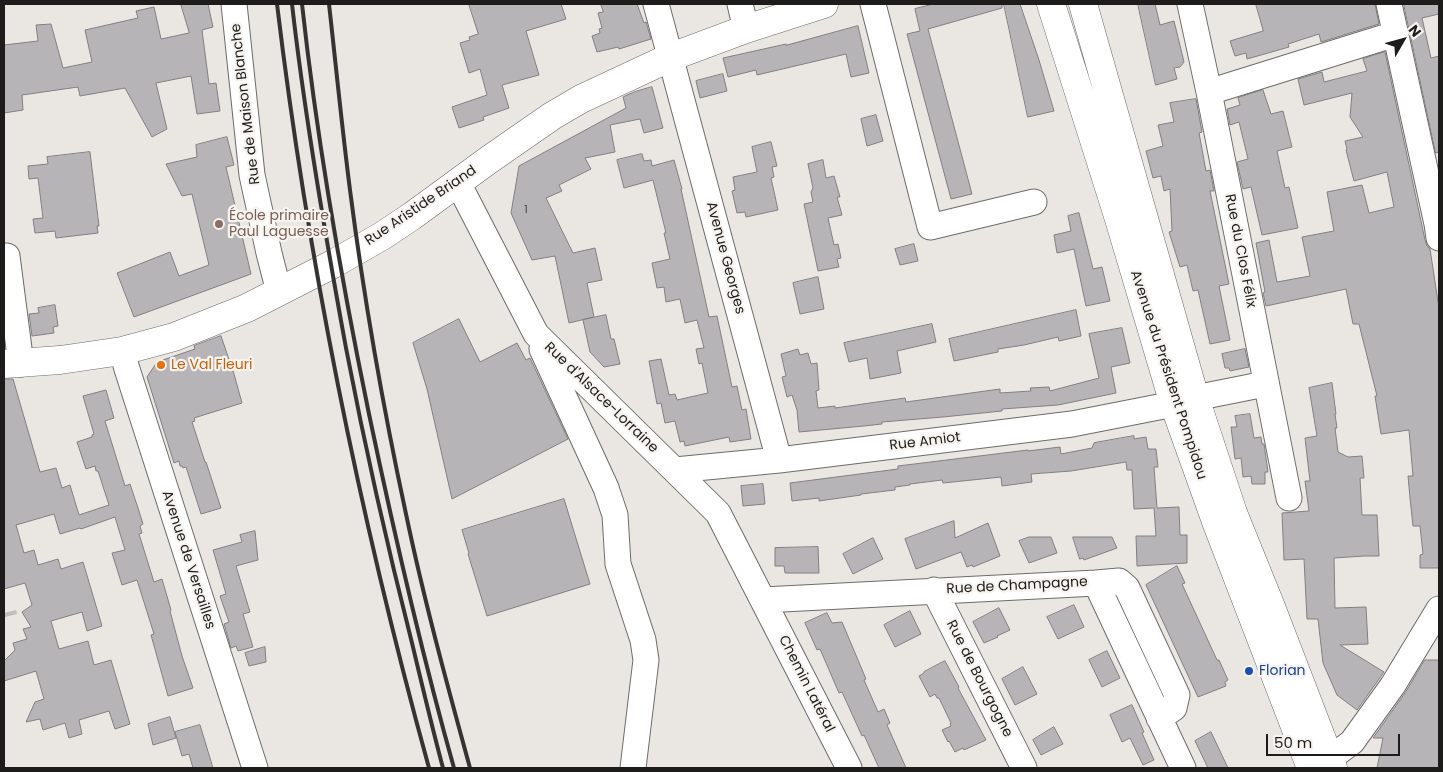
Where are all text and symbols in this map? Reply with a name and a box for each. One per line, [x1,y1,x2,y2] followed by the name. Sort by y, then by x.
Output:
[1378,15,1428,65] north arrow
[1404,20,1426,41] text: N
[228,22,264,186] street label: Rue de Maison Blanche
[362,162,480,250] street label: Rue Aristide Briand
[1221,193,1259,309] street label: Rue du Clos Félix
[702,200,748,316] street label: Avenue Georges
[524,203,528,217] house number: 1
[229,208,329,240] place label: École primaire Paul Laguesse
[213,218,225,230] marker: École primaire Paul Laguesse
[1126,268,1210,482] street label: Avenue du Président Pompidou
[540,339,662,457] street label: Rue d'Alsace-Lorraine
[171,357,252,373] place label: Le Val Fleuri
[155,359,167,371] marker: Le Val Fleuri
[889,429,961,455] street label: Rue Amiot
[158,489,218,631] street label: Avenue de Versailles
[946,574,1088,598] street label: Rue de Champagne
[942,618,1016,740] street label: Rue de Bourgogne
[774,633,838,735] street label: Chemin Latéral
[1259,663,1306,679] place label: Florian
[1243,665,1255,677] marker: Florian
[1268,724,1402,756] scale bar
[1274,732,1312,753] text: 50 m

